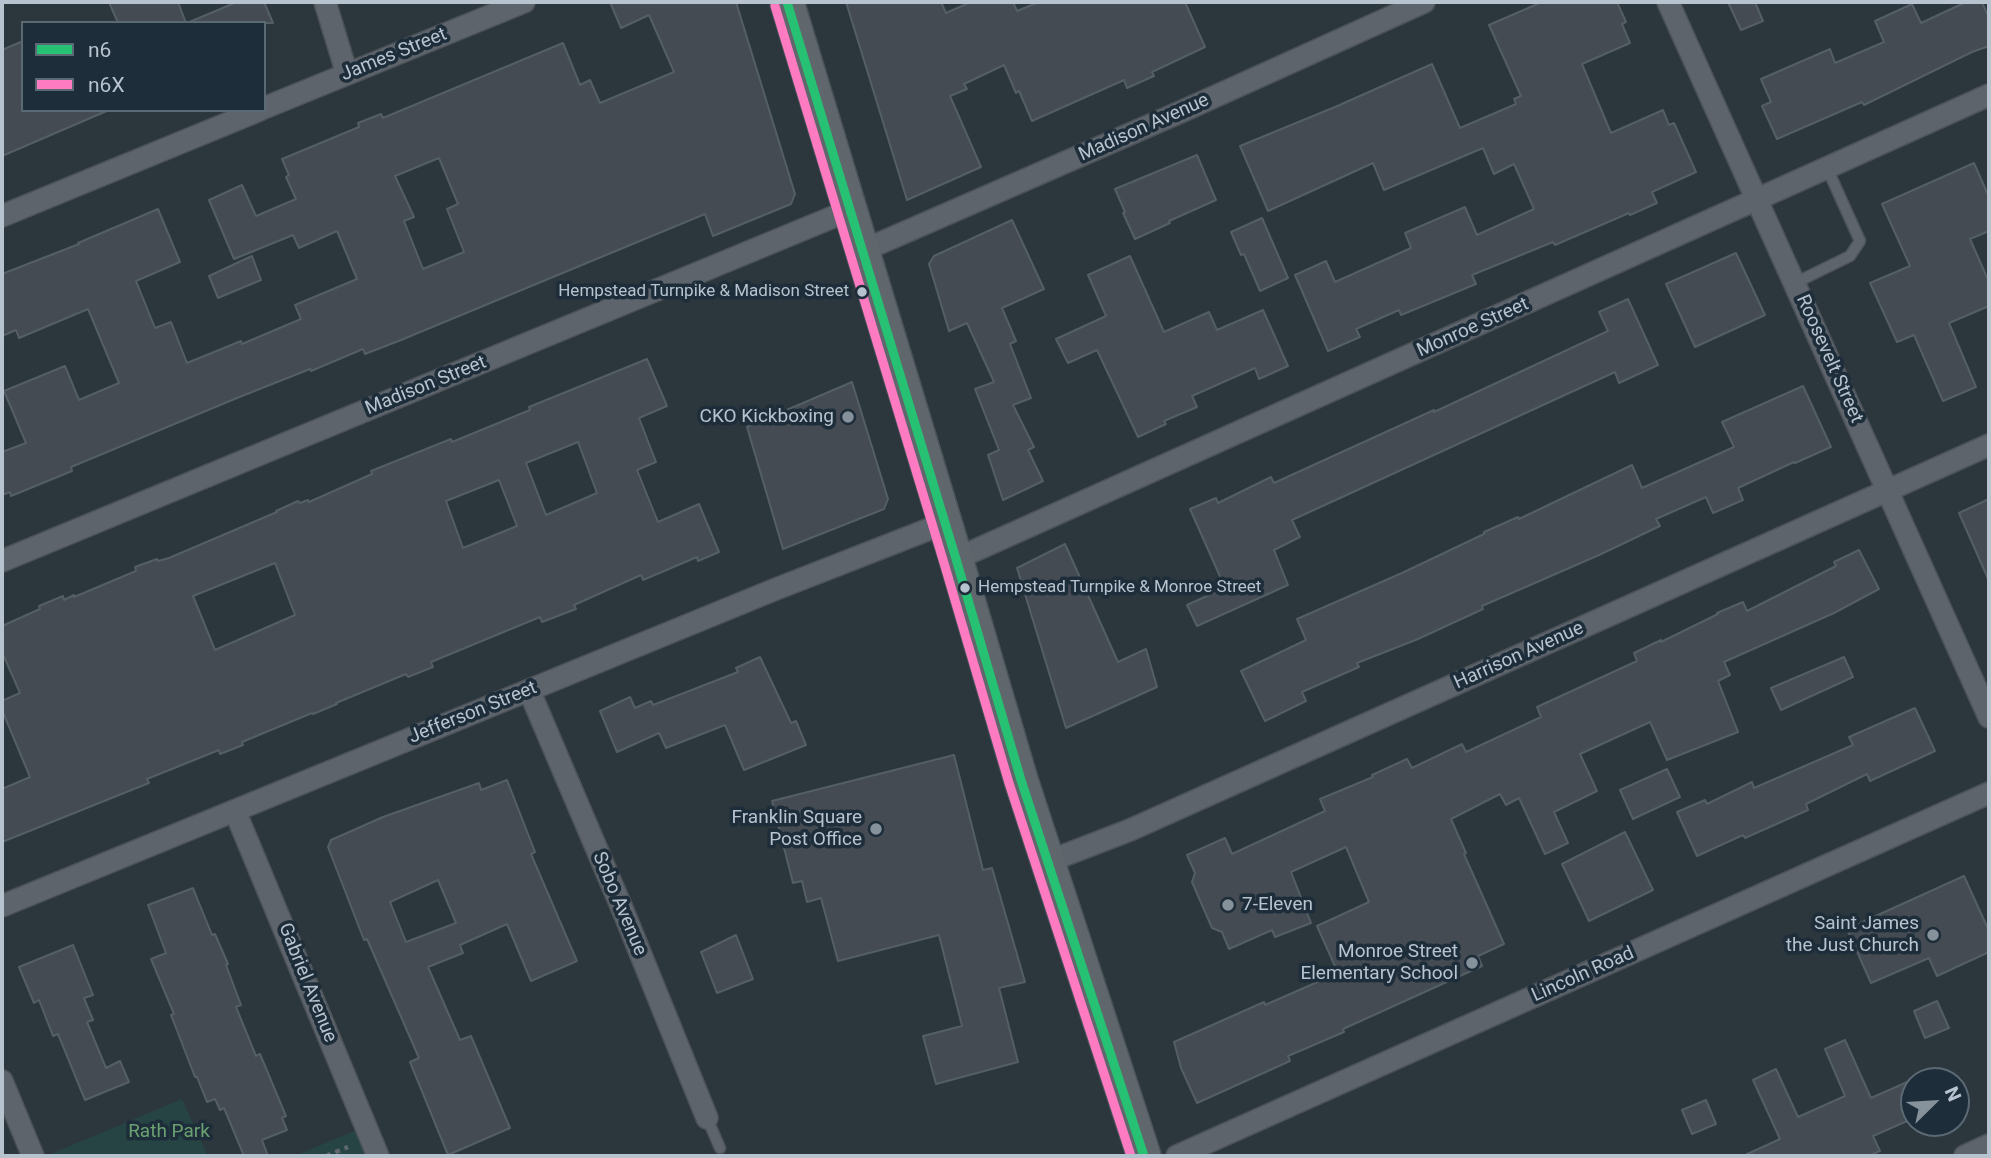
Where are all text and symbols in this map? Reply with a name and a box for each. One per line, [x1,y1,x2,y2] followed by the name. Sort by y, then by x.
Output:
[21,21,266,112] legend
[338,23,450,87] street label: James Street
[88,38,111,62] text: n6
[88,73,125,97] text: n6X
[1075,89,1213,167] street label: Madison Avenue
[558,282,849,302] place label: Hempstead Turnpike & Madison Street
[855,285,869,299] marker: Hempstead Turnpike & Madison Street
[1791,291,1867,427] street label: Roosevelt Street
[1414,293,1532,363] street label: Monroe Street
[362,351,490,421] street label: Madison Street
[700,406,834,428] place label: CKO Kickboxing
[840,409,856,425] marker: CKO Kickboxing
[978,578,1261,598] place label: Hempstead Turnpike & Monroe Street
[958,581,972,595] marker: Hempstead Turnpike & Monroe Street
[1451,617,1587,695] street label: Harrison Avenue
[406,677,540,749] street label: Jefferson Street
[732,807,862,851] place label: Franklin Square Post Office
[868,821,884,837] marker: Franklin Square Post Office
[587,849,651,959] street label: Sobo Avenue
[1242,894,1313,916] place label: 7-Eleven
[1220,897,1236,913] marker: 7-Eleven
[1786,913,1919,957] place label: Saint James the Just Church
[273,920,341,1046] street label: Gabriel Avenue
[1925,927,1941,943] marker: Saint James the Just Church
[1300,941,1458,985] place label: Monroe Street Elementary School
[1528,942,1638,1008] street label: Lincoln Road
[1464,955,1480,971] marker: Monroe Street Elementary School
[1900,1067,1970,1137] north arrow
[1940,1083,1966,1105] text: N
[128,1121,210,1143] park label: Rath Park

